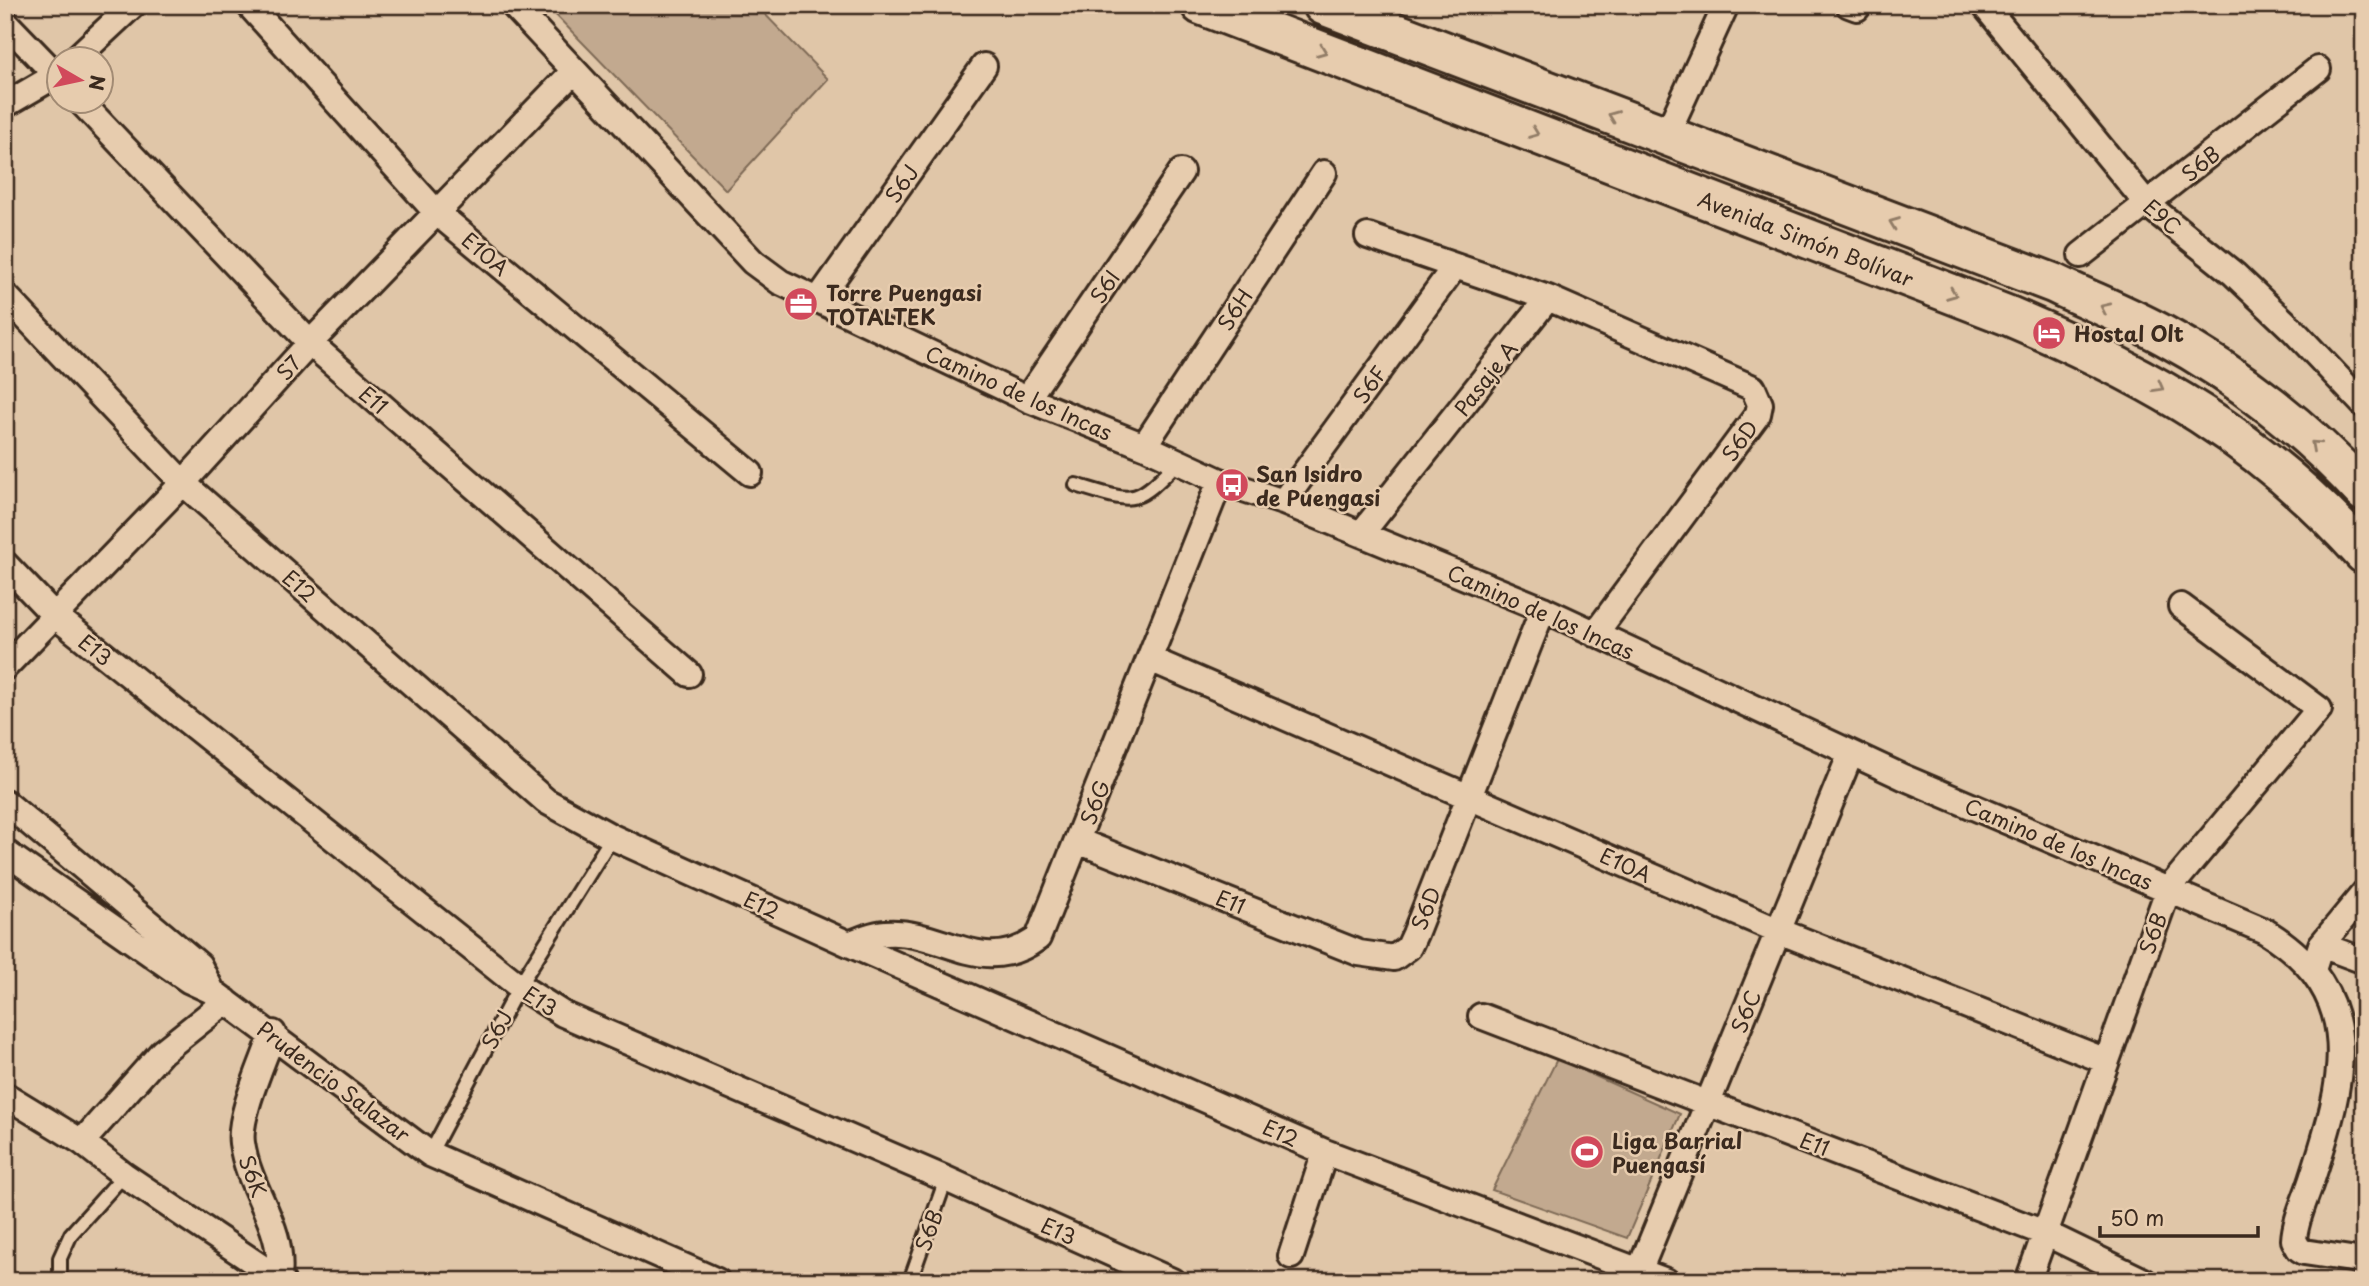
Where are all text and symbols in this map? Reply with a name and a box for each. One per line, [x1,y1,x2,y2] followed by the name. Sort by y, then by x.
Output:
[1315,43,1327,57] one-way arrow
[46,46,116,116] north arrow
[83,73,113,92] text: N
[1607,110,1619,124] one-way arrow
[1527,125,1539,139] one-way arrow
[2174,137,2226,189] street label: S6B
[876,157,926,209] street label: S6J
[1694,182,1919,294] street label: Avenida Simón Bolívar
[2137,190,2189,242] street label: E9C
[1889,217,1901,231] one-way arrow
[455,224,517,283] street label: E10A
[1081,263,1127,309] street label: S6I
[826,276,982,332] place label: Torre Puengasi TOTALTEK
[1209,282,1259,336] street label: S6H
[782,285,820,323] office icon: Torre Puengasi TOTALTEK
[1945,286,1957,300] one-way arrow
[2100,302,2112,316] one-way arrow
[2030,314,2068,352] hotel icon: Hostal Olt
[2074,317,2184,349] place label: Hostal Olt
[1445,334,1525,422] street label: Pasaje A
[921,336,1117,448] street label: Camino de los Incas
[268,347,308,387] street label: S7
[1344,358,1394,410] street label: S6F
[352,377,396,421] street label: E11
[2152,379,2164,392] one-way arrow
[1713,413,1765,467] street label: S6D
[2310,441,2323,453] one-way arrow
[1256,457,1380,513] place label: San Isidro de Puengasi
[1213,466,1251,504] bus stop icon: San Isidro de Puengasi
[1443,555,1639,667] street label: Camino de los Incas
[276,561,324,609] street label: E12
[72,625,120,673] street label: E13
[1071,775,1117,829] street label: S6G
[1960,789,2158,897] street label: Camino de los Incas
[1595,839,1657,890] street label: E10A
[1211,881,1251,921] street label: E11
[739,882,785,926] street label: E12
[1402,882,1448,934] street label: S6D
[2130,908,2174,958] street label: S6B
[517,977,565,1023] street label: E13
[1722,985,1768,1037] street label: S6C
[472,1004,520,1054] street label: S6J
[251,1013,418,1150] street label: Prudencio Salazar
[1258,1110,1304,1154] street label: E12
[1796,1123,1834,1163] street label: E11
[1612,1124,1742,1180] place label: Liga Barrial Puengasí
[1568,1133,1606,1171] sports icon: Liga Barrial Puengasí
[232,1150,276,1202] street label: S6K
[2100,1195,2257,1239] scale bar
[2110,1201,2164,1233] text: 50 m
[906,1205,950,1255] street label: S6B
[1036,1208,1082,1252] street label: E13

